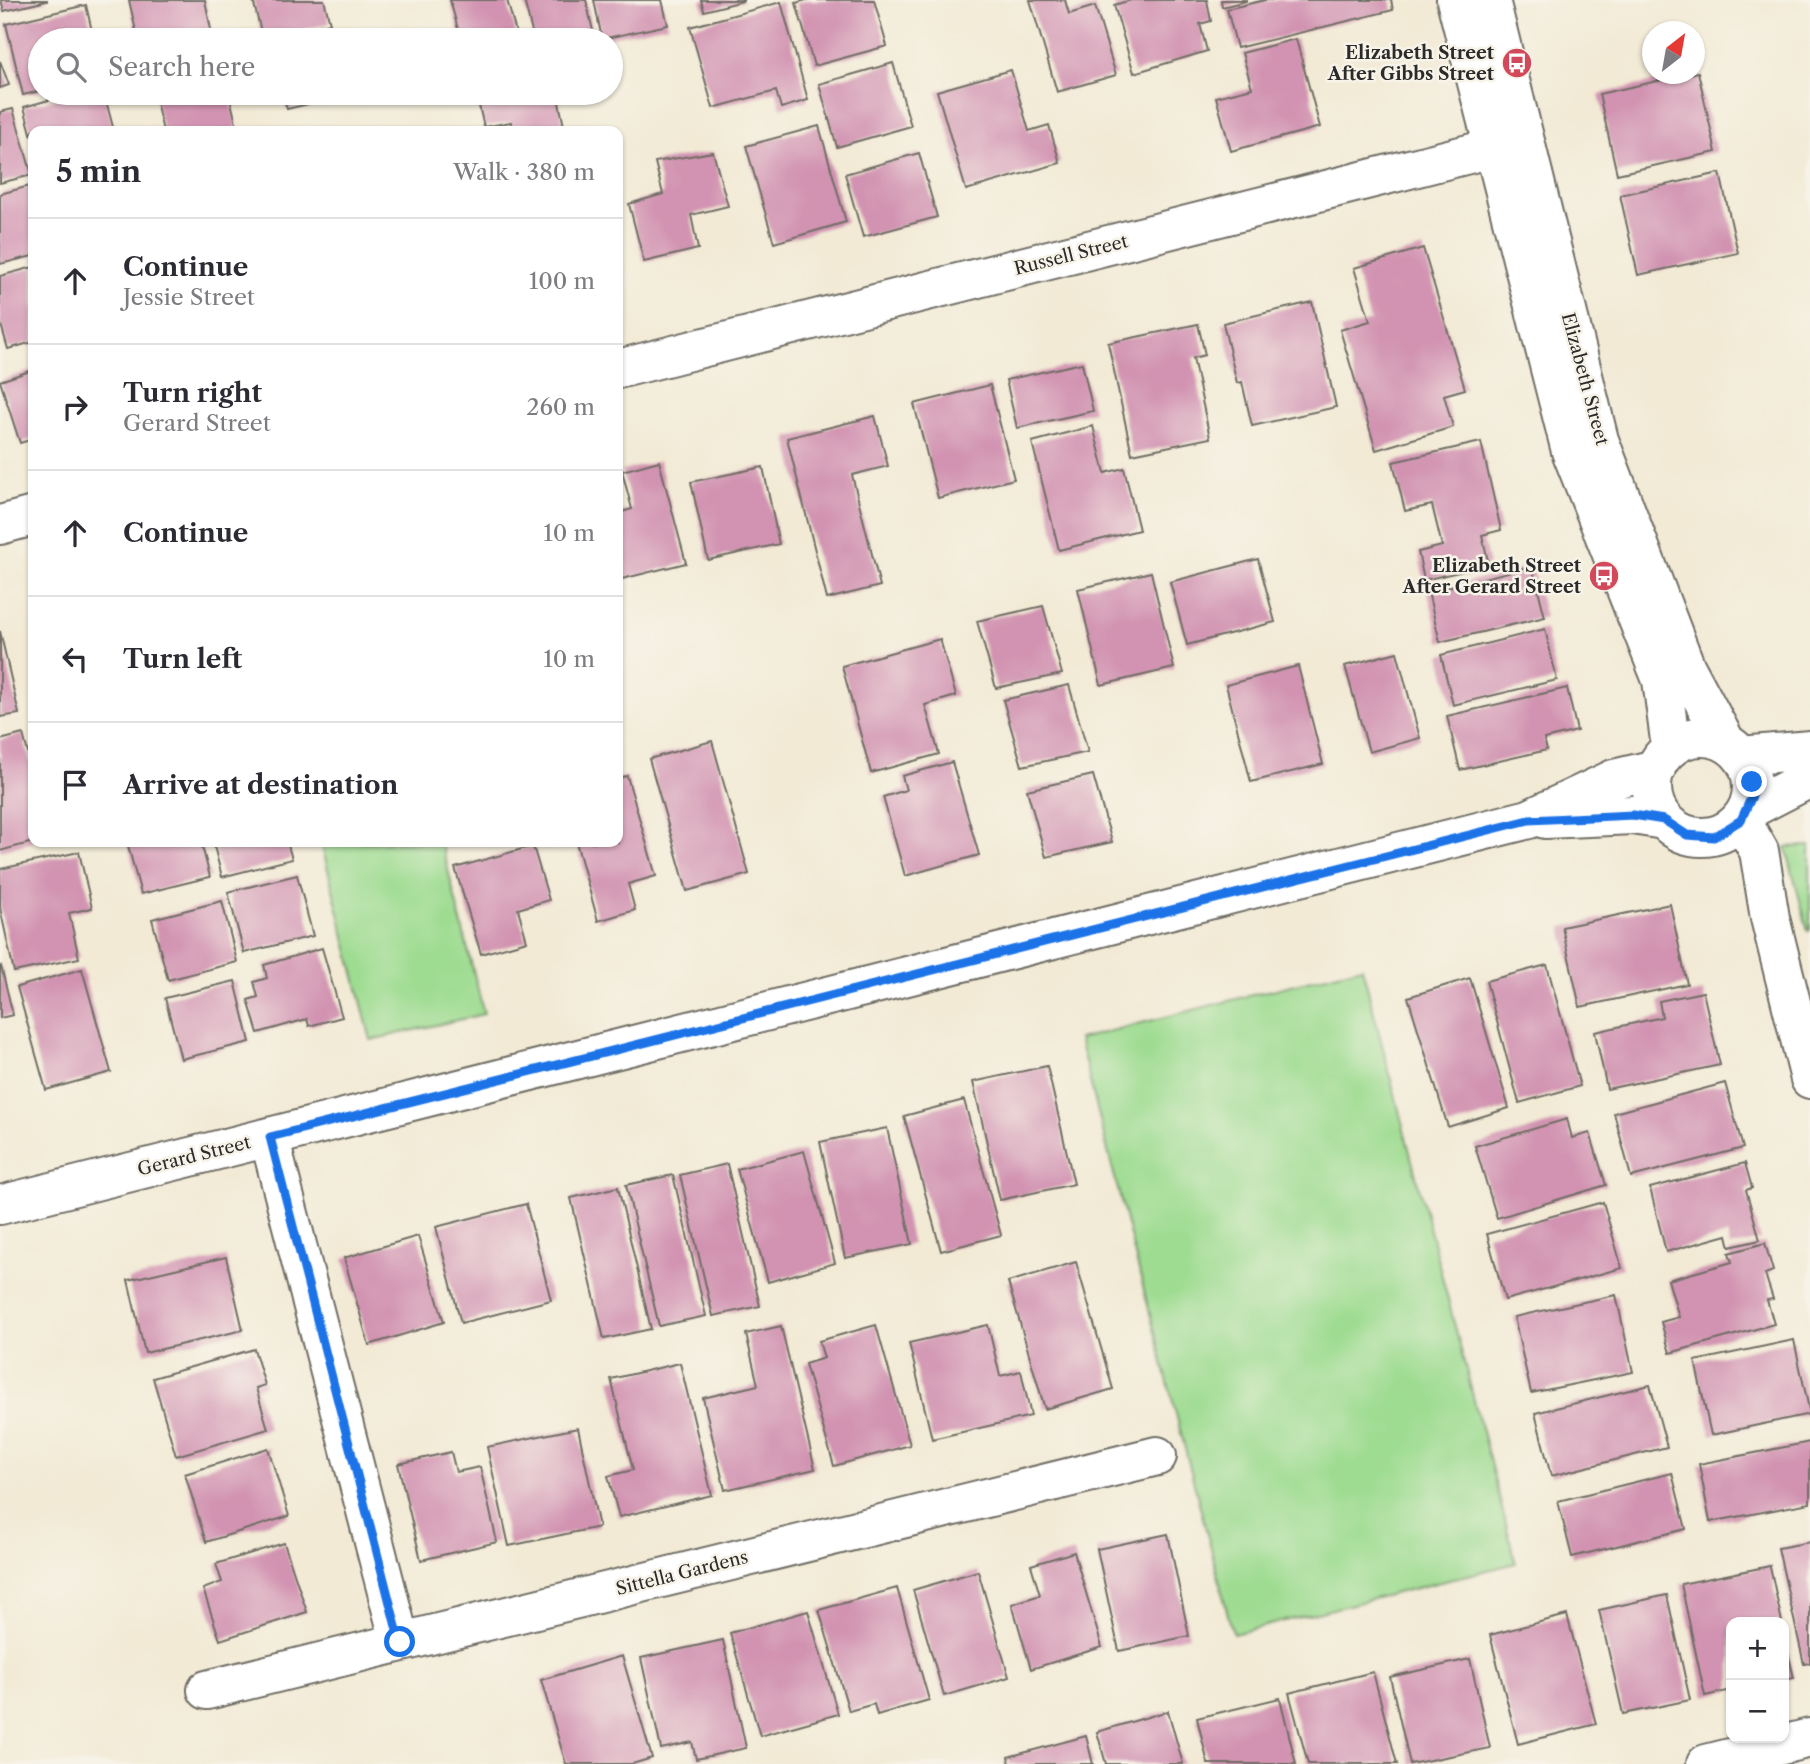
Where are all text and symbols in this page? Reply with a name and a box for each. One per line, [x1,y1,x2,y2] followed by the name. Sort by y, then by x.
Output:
[1642,21,1705,84] north arrow
[28,28,623,105] search box
[1327,42,1495,85] place label: Elizabeth Street After Gibbs Street
[1500,46,1534,80] bus stop icon: Elizabeth Street After Gibbs Street
[52,48,90,86] icon: search
[108,51,255,83] text: Search here
[56,153,141,190] text: 5 min
[453,158,595,186] text: Walk · 380 m
[1012,230,1131,280] street label: Russell Street
[123,251,248,283] text: Continue
[56,262,94,300] icon: ahead
[529,267,595,295] text: 100 m
[123,283,255,311] text: Jessie Street
[1557,310,1613,448] street label: Elizabeth Street
[123,377,262,409] text: Turn right
[56,388,94,426] icon: right
[526,393,595,421] text: 260 m
[123,409,271,437] text: Gerard Street
[56,514,94,552] icon: ahead
[123,517,248,549] text: Continue
[543,519,595,547] text: 10 m
[1402,555,1582,598] place label: Elizabeth Street After Gerard Street
[1587,559,1621,593] bus stop icon: Elizabeth Street After Gerard Street
[56,640,94,678] icon: left
[123,643,242,675] text: Turn left
[543,645,595,673] text: 10 m
[56,766,94,804] icon: arrive
[1736,766,1767,797] route end
[123,769,398,801] text: Arrive at destination
[135,1131,253,1181] street label: Gerard Street
[614,1546,750,1600] street label: Sittella Gardens
[1726,1617,1789,1743] map controls
[1726,1617,1789,1680] button: +
[384,1626,415,1657] route start
[1726,1680,1789,1743] button: −

